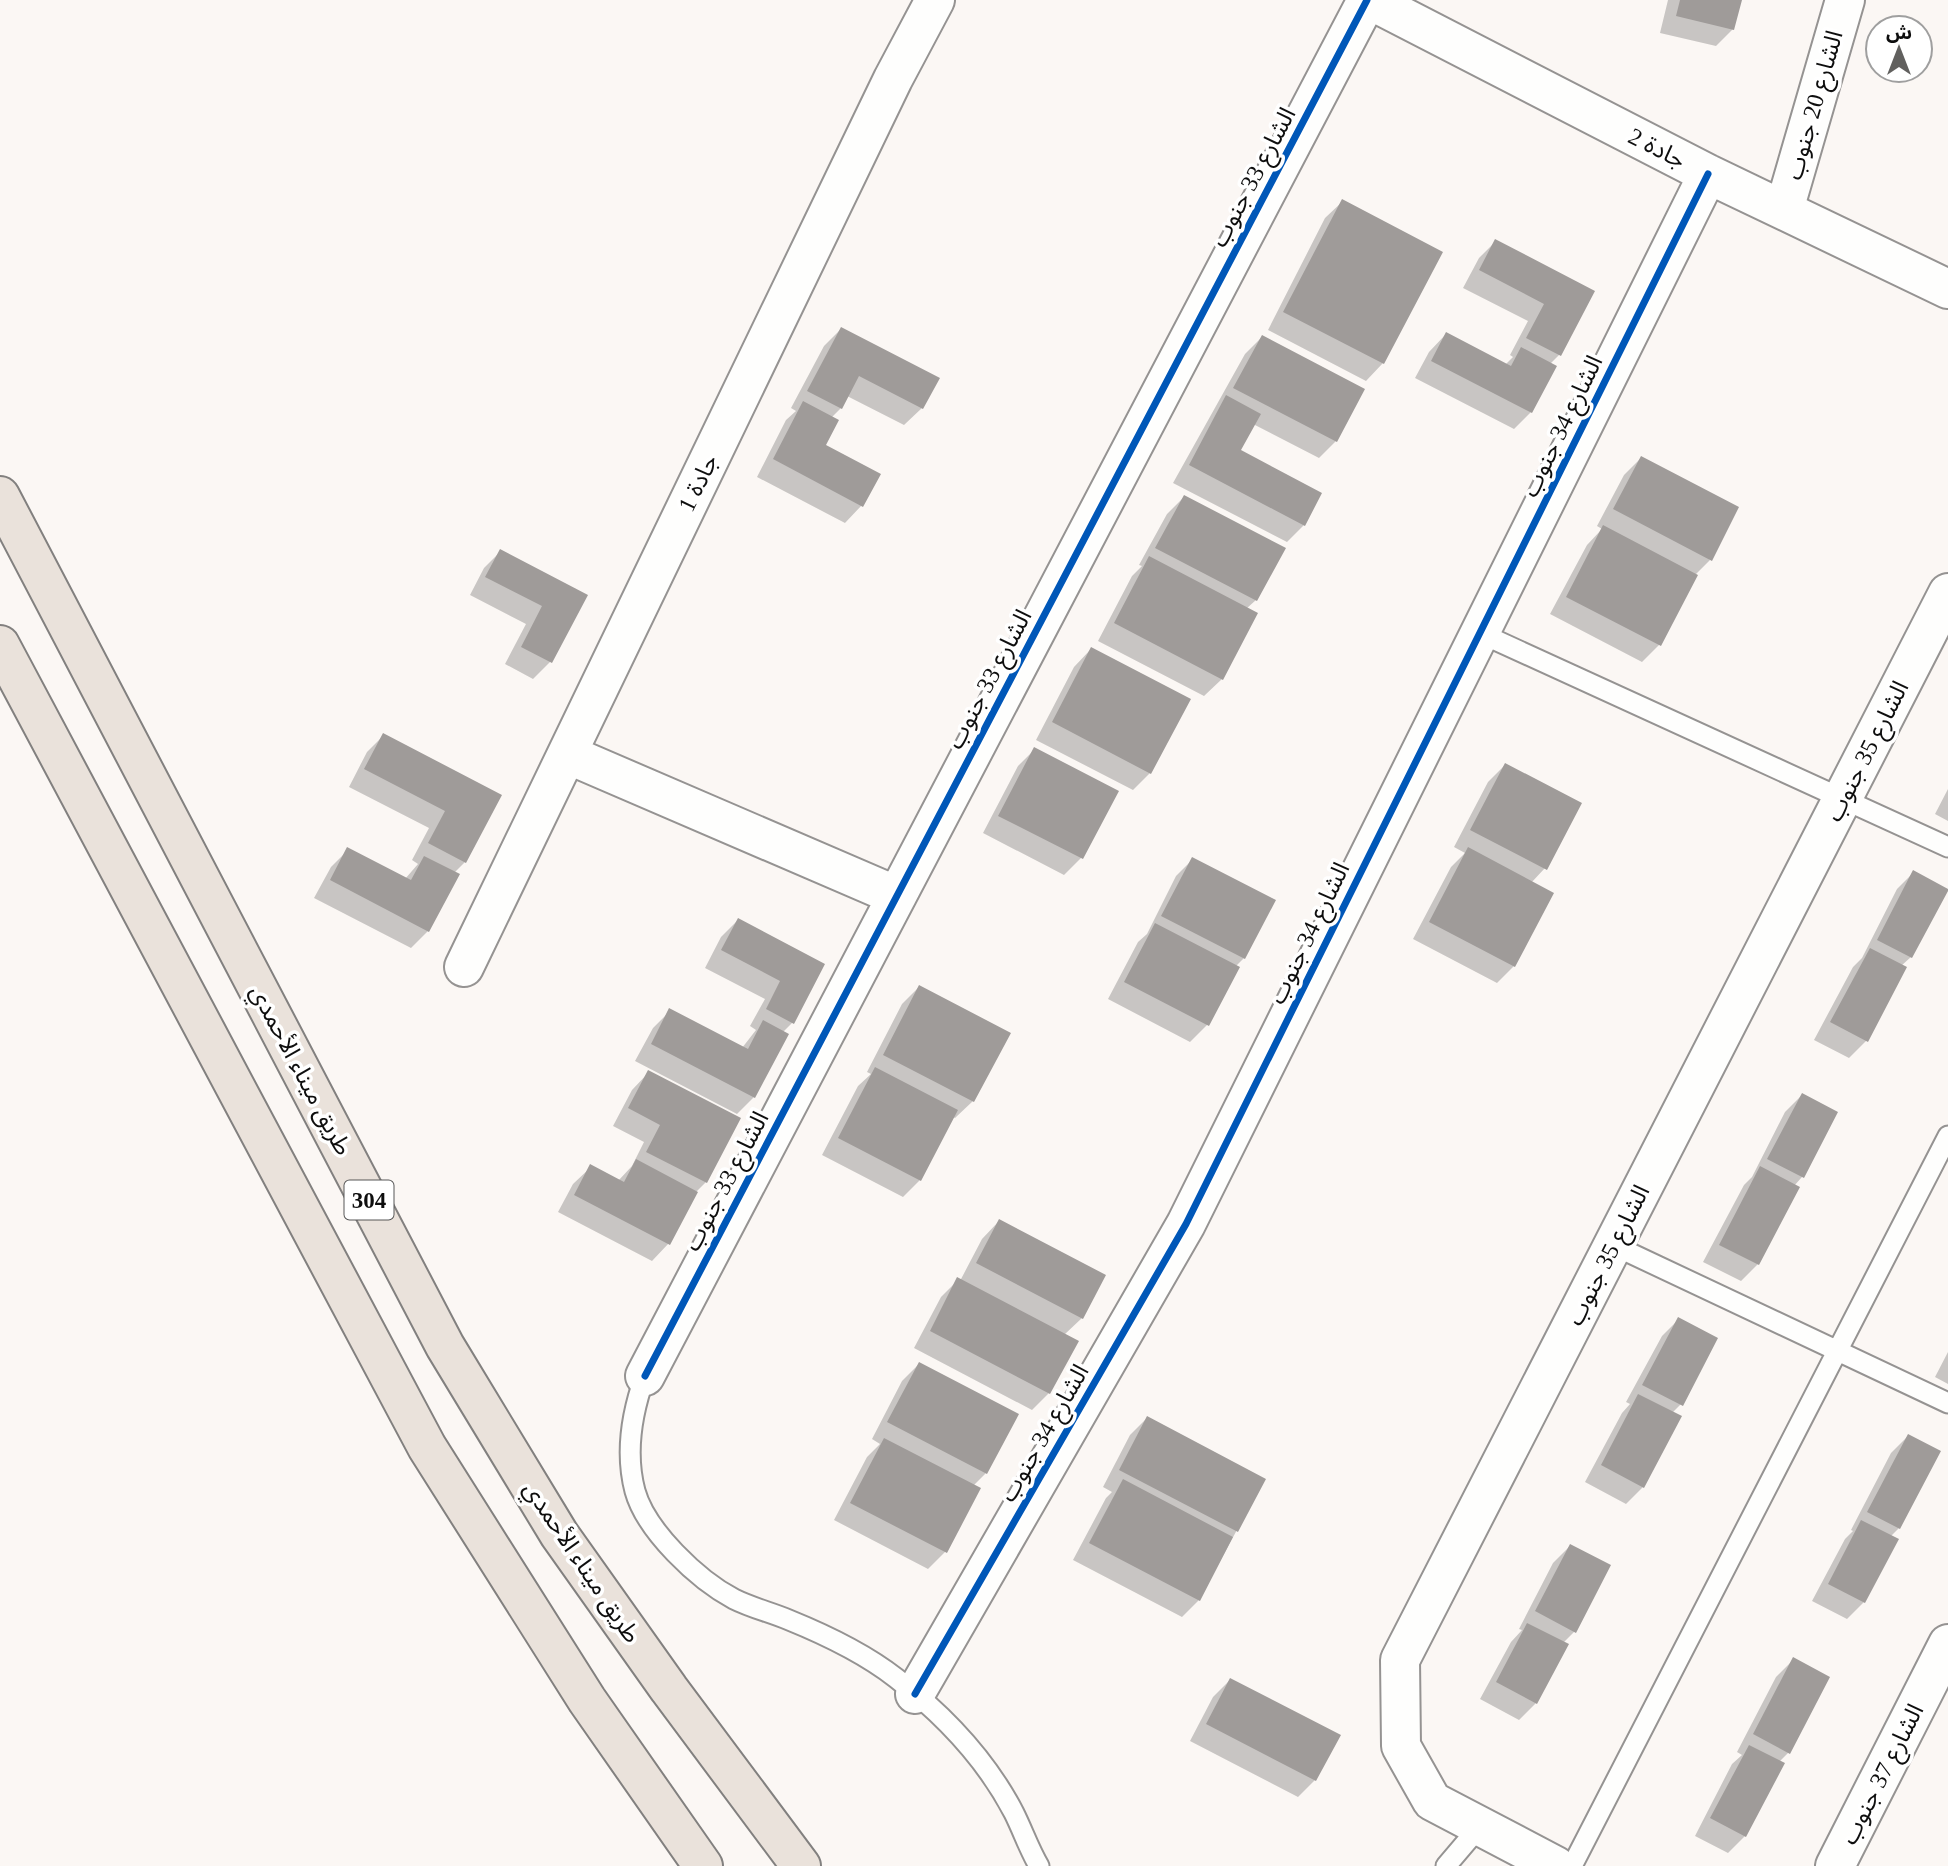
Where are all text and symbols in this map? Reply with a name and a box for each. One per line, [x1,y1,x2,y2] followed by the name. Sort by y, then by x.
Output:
[1864,14,1934,84] north arrow
[1886,22,1912,43] text: ش
[1780,27,1852,184] street label: الشارع 20 جنوب
[1205,103,1304,253] street label: الشارع 33 جنوب
[1624,123,1690,173] street label: جادة 2
[1517,351,1611,503] street label: الشارع 34 جنوب
[673,450,723,516] street label: جادة 1
[941,605,1040,755] street label: الشارع 33 جنوب
[1820,677,1917,827] street label: الشارع 35 جنوب
[1264,858,1358,1010] street label: الشارع 34 جنوب
[240,980,358,1162] street label: طريق ميناء الأحمدي
[678,1107,777,1257] street label: الشارع 33 جنوب
[344,1180,394,1219] road number: 304
[1561,1181,1658,1331] street label: الشارع 35 جنوب
[994,1360,1097,1508] street label: الشارع 34 جنوب
[514,1476,646,1651] street label: طريق ميناء الأحمدي
[1835,1700,1932,1850] street label: الشارع 37 جنوب

